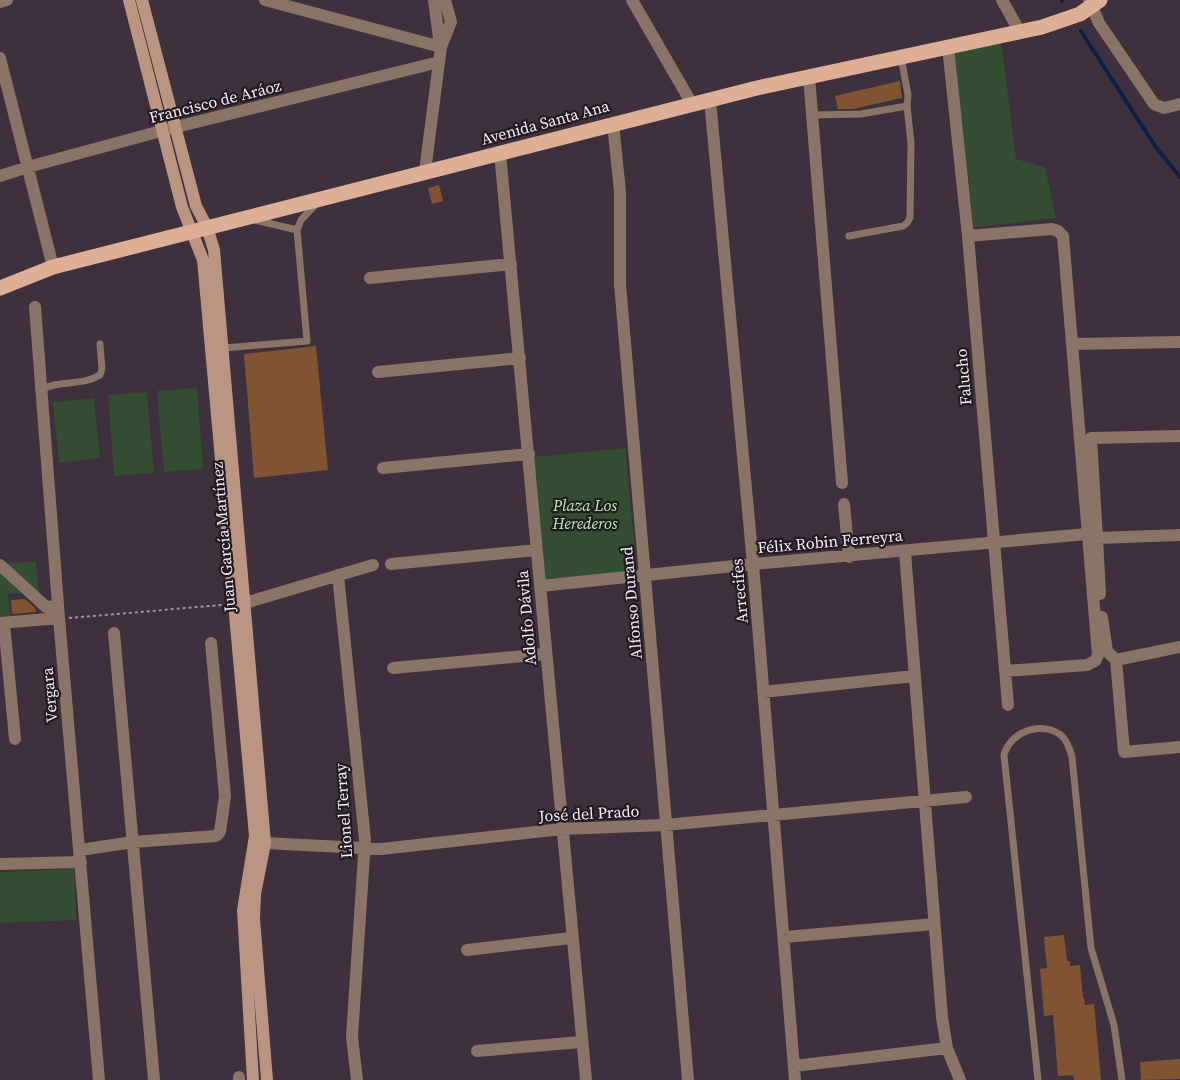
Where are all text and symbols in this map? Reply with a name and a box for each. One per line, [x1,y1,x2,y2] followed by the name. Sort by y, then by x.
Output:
[147,74,283,128] street label: Francisco de Aráoz
[478,94,613,150] street label: Avenida Santa Ana
[950,348,976,406] street label: Falucho
[205,461,241,614] street label: Juan García Martínez
[551,494,618,534] park label: Plaza Los Herederos
[756,524,904,558] street label: Félix Robin Ferreyra
[615,546,647,660] street label: Alfonso Durand
[725,557,753,624] street label: Arrecifes
[511,569,541,667] street label: Adolfo Dávila
[36,666,62,723] street label: Vergara
[329,762,357,859] street label: Lionel Terray
[537,799,640,827] street label: José del Prado

